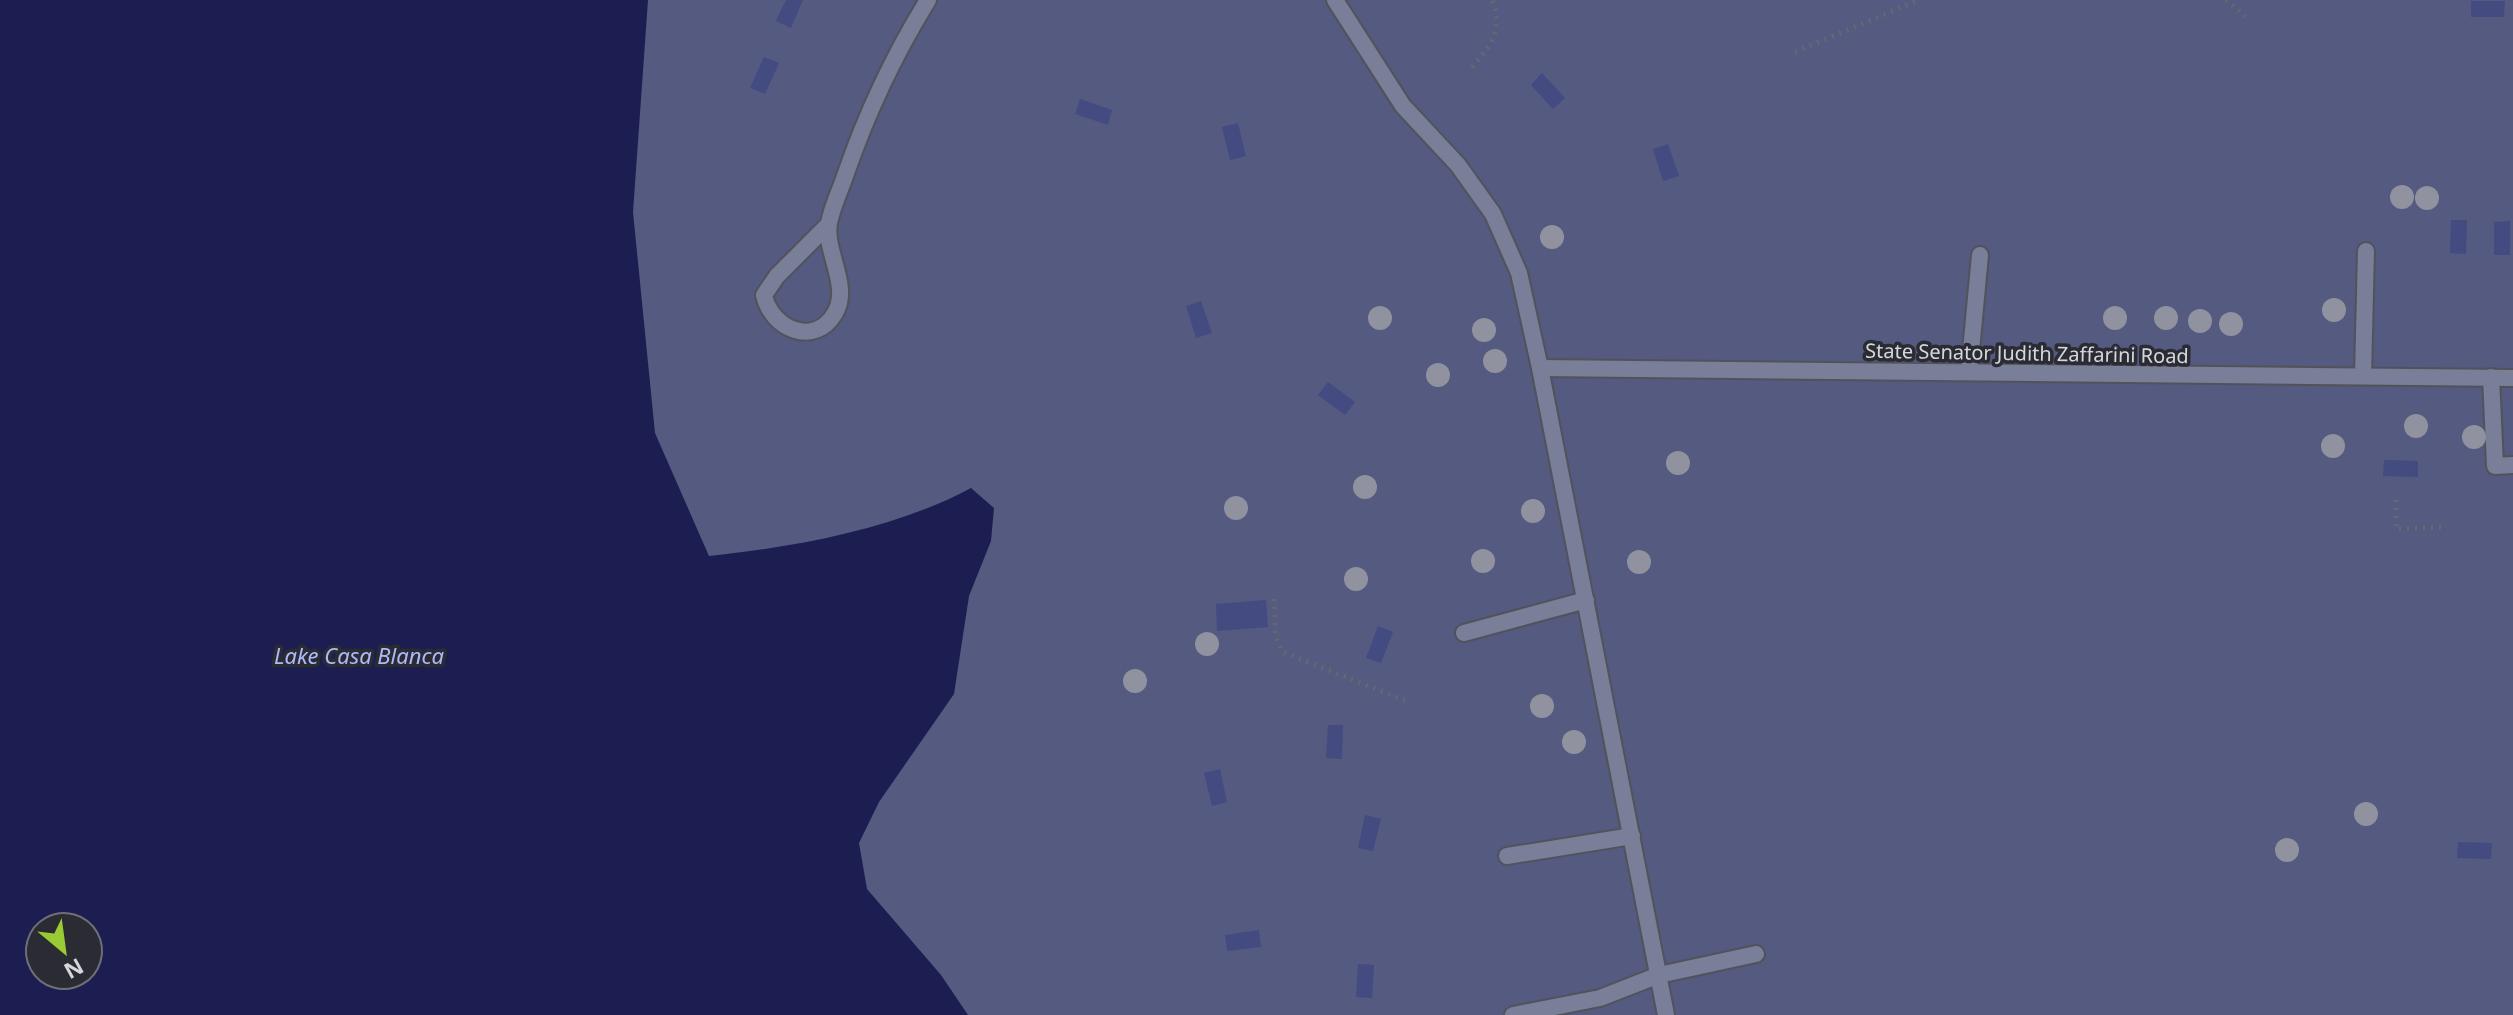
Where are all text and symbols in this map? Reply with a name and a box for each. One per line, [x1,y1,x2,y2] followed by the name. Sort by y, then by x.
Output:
[1865,337,2189,369] street label: State Senator Judith Zaffarini Road
[274,640,444,670] water label: Lake Casa Blanca
[24,911,104,991] north arrow
[59,952,89,987] text: N

